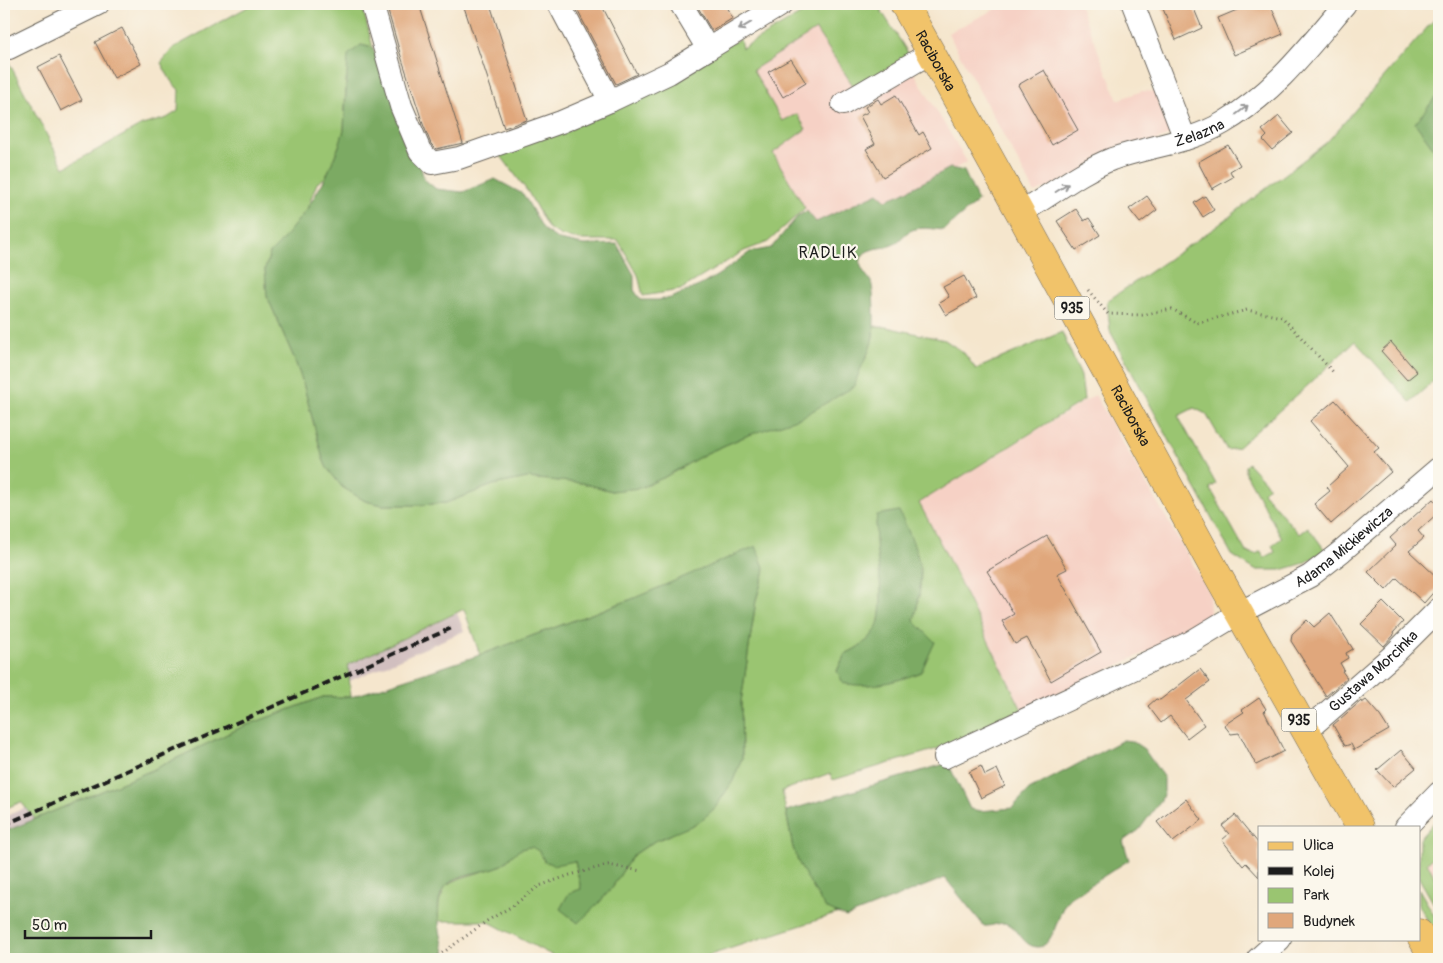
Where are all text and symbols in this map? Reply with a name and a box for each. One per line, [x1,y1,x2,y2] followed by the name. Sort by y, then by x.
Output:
[739,22,753,32] one-way arrow
[911,27,960,95] street label: Raciborska
[1235,105,1249,115] one-way arrow
[1172,115,1228,152] street label: Żelazna
[1055,182,1069,193] one-way arrow
[799,243,857,263] district label: RADLIK
[1054,296,1090,320] road number: 935
[1106,382,1154,450] street label: Raciborska
[1292,503,1397,592] street label: Adama Mickiewicza
[1325,626,1422,717] street label: Gustawa Morcinka
[1282,708,1316,732] road number: 935
[1258,826,1420,940] legend
[1303,836,1334,855] text: Ulica
[1303,862,1335,881] text: Kolej
[1303,886,1330,905] text: Park
[25,908,151,940] scale bar
[1303,912,1356,931] text: Budynek
[32,916,67,935] text: 50 m

